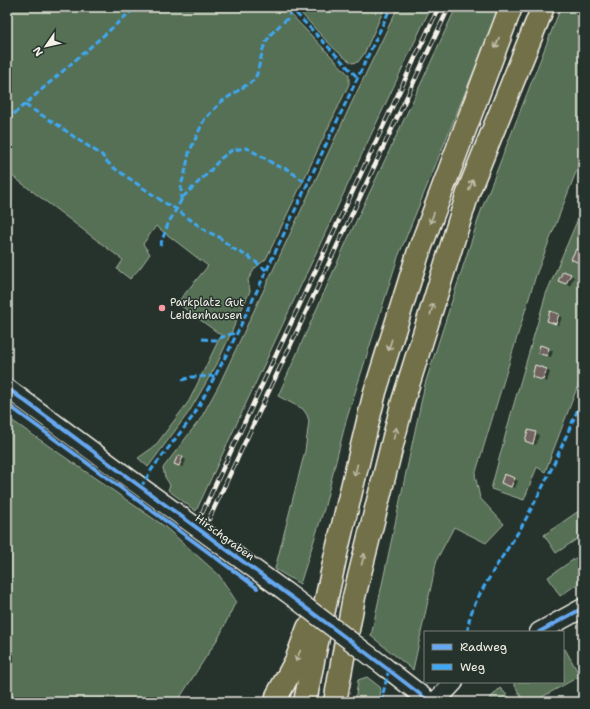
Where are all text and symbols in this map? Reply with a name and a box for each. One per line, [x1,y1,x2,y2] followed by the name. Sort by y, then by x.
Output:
[26,26,66,66] north arrow
[493,37,501,49] one-way arrow
[29,43,47,59] text: N
[468,179,476,191] one-way arrow
[427,211,435,223] one-way arrow
[170,295,244,323] place label: Parkplatz Gut Leidenhausen
[429,302,436,315] one-way arrow
[157,303,167,313] marker: Parkplatz Gut Leidenhausen
[386,338,393,351] one-way arrow
[391,427,399,440] one-way arrow
[352,464,360,477] one-way arrow
[192,511,258,564] street label: Hirschgraben
[360,553,367,566] one-way arrow
[424,631,564,683] legend
[460,639,507,655] text: Radweg
[293,649,301,661] one-way arrow
[460,659,485,675] text: Weg

